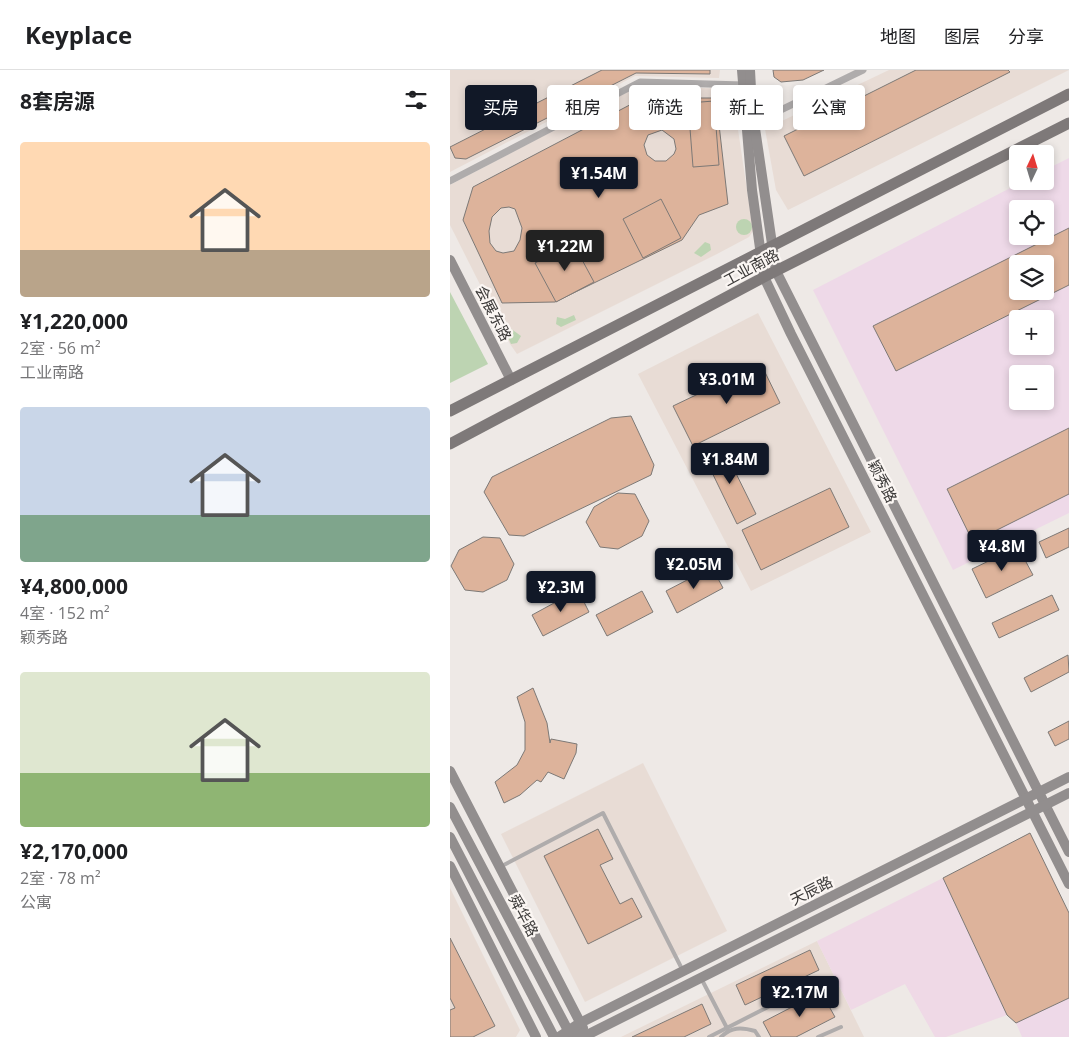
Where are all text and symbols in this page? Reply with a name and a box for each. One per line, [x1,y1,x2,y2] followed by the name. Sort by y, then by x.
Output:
[25,18,132,51] text: Keyplace
[880,24,916,48] text: 地图
[944,24,980,48] text: 图层
[1008,24,1044,48] text: 分享
[465,85,537,130] chip: 买房
[547,85,619,130] chip: 租房
[629,85,701,130] chip: 筛选
[711,85,783,130] chip: 新上
[793,85,865,130] chip: 公寓
[402,86,430,114] icon: filters
[20,87,95,115] text: 8套房源
[1009,145,1054,190] north arrow
[1009,145,1054,410] map controls
[558,156,640,199] pin: ¥1.54M
[571,162,627,184] text: ¥1.54M
[180,175,270,265] icon: home
[1009,200,1054,245] button: locate
[524,230,606,272] pin: ¥1.22M
[537,235,593,257] text: ¥1.22M
[720,244,782,290] street label: 工业南路
[1009,255,1054,300] button: layers
[471,282,517,344] street label: 会展东路
[20,307,128,335] text: ¥1,220,000
[1009,310,1054,355] button: +
[20,337,101,359] text: 2室 · 56 m²
[20,361,84,383] text: 工业南路
[686,362,768,405] pin: ¥3.01M
[1009,365,1054,410] button: −
[699,368,755,390] text: ¥3.01M
[180,440,270,530] icon: home
[689,442,771,485] pin: ¥1.84M
[702,448,758,470] text: ¥1.84M
[864,456,902,506] street label: 颖秀路
[967,530,1037,572] pin: ¥4.8M
[978,535,1026,557] text: ¥4.8M
[653,548,735,590] pin: ¥2.05M
[666,553,722,575] text: ¥2.05M
[526,570,596,613] pin: ¥2.3M
[20,572,128,600] text: ¥4,800,000
[537,576,585,598] text: ¥2.3M
[20,602,110,624] text: 4室 · 152 m²
[20,626,68,648] text: 颖秀路
[180,705,270,795] icon: home
[20,837,128,865] text: ¥2,170,000
[20,867,101,889] text: 2室 · 78 m²
[786,871,836,909] street label: 天辰路
[505,890,543,940] street label: 舜华路
[20,891,52,913] text: 公寓
[759,976,841,1018] pin: ¥2.17M
[772,981,828,1003] text: ¥2.17M

